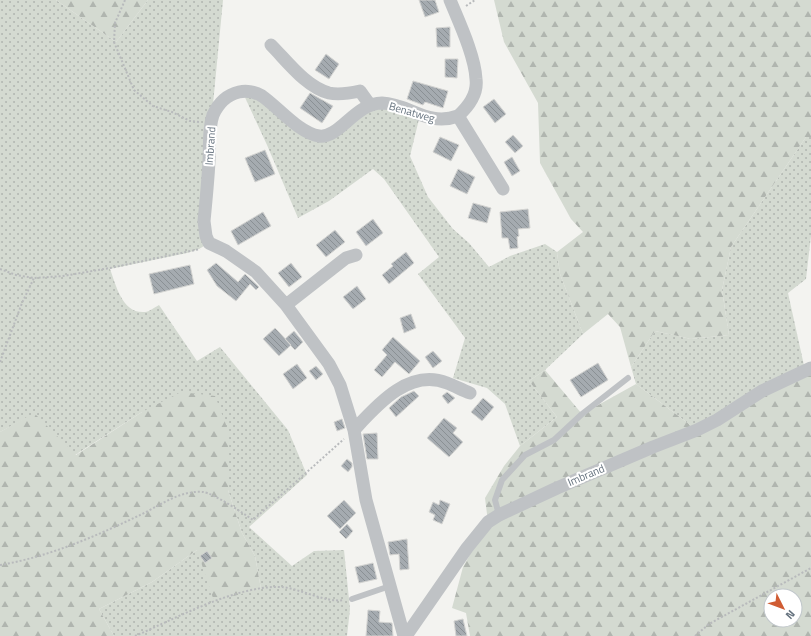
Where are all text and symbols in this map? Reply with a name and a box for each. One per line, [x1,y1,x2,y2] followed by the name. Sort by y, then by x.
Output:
[387,98,437,126] street label: Benatweg
[201,126,219,166] street label: Imbrand
[565,460,607,490] street label: Imbrand
[763,588,803,628] north arrow
[782,607,799,623] text: N

